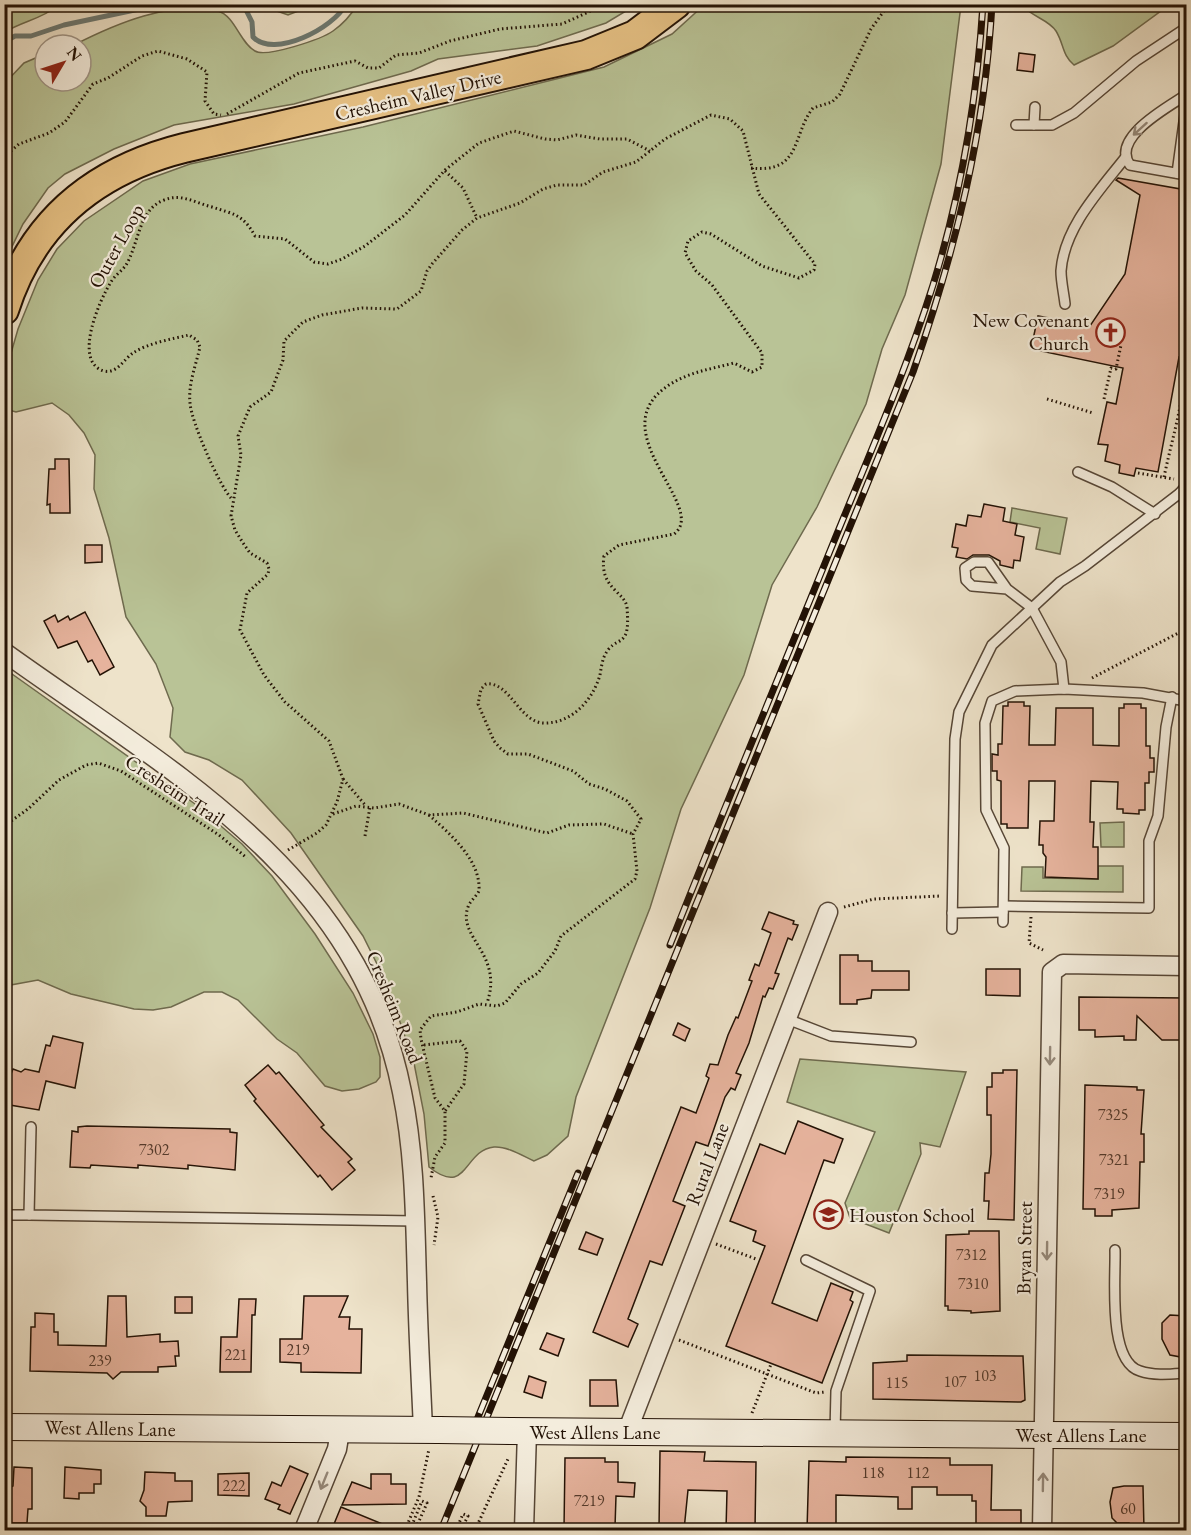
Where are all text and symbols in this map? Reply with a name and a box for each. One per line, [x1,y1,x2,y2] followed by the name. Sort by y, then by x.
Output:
[33,33,93,93] north arrow
[62,42,87,66] text: N
[332,63,504,127] street label: Cresheim Valley Drive
[1132,122,1147,136] one-way arrow
[82,199,150,293] street label: Outer Loop
[972,307,1090,356] place label: New Covenant Church
[1094,316,1126,348] church icon: New Covenant Church
[120,748,230,832] street label: Cresheim Trail
[361,947,430,1068] street label: Cresheim Road
[1044,1045,1055,1065] one-way arrow
[1098,1104,1128,1125] house number: 7325
[679,1119,735,1209] street label: Rural Lane
[139,1139,170,1160] house number: 7302
[1099,1149,1129,1170] house number: 7321
[1094,1183,1125,1204] house number: 7319
[812,1199,844,1231] school or university icon: Houston School
[1010,1200,1038,1295] street label: Bryan Street
[849,1202,975,1228] place label: Houston School
[1041,1240,1053,1260] one-way arrow
[956,1244,987,1265] house number: 7312
[958,1273,989,1294] house number: 7310
[286,1339,310,1360] house number: 219
[224,1344,248,1365] house number: 221
[88,1350,112,1371] house number: 239
[973,1365,997,1386] house number: 103
[943,1371,967,1392] house number: 107
[885,1372,909,1393] house number: 115
[44,1414,176,1442] street label: West Allens Lane
[529,1419,661,1445] street label: West Allens Lane
[1015,1422,1147,1448] street label: West Allens Lane
[861,1462,885,1483] house number: 118
[906,1462,930,1483] house number: 112
[318,1471,329,1490] one-way arrow
[1037,1473,1049,1493] one-way arrow
[222,1475,246,1496] house number: 222
[574,1490,605,1511] house number: 7219
[1120,1498,1136,1519] house number: 60

